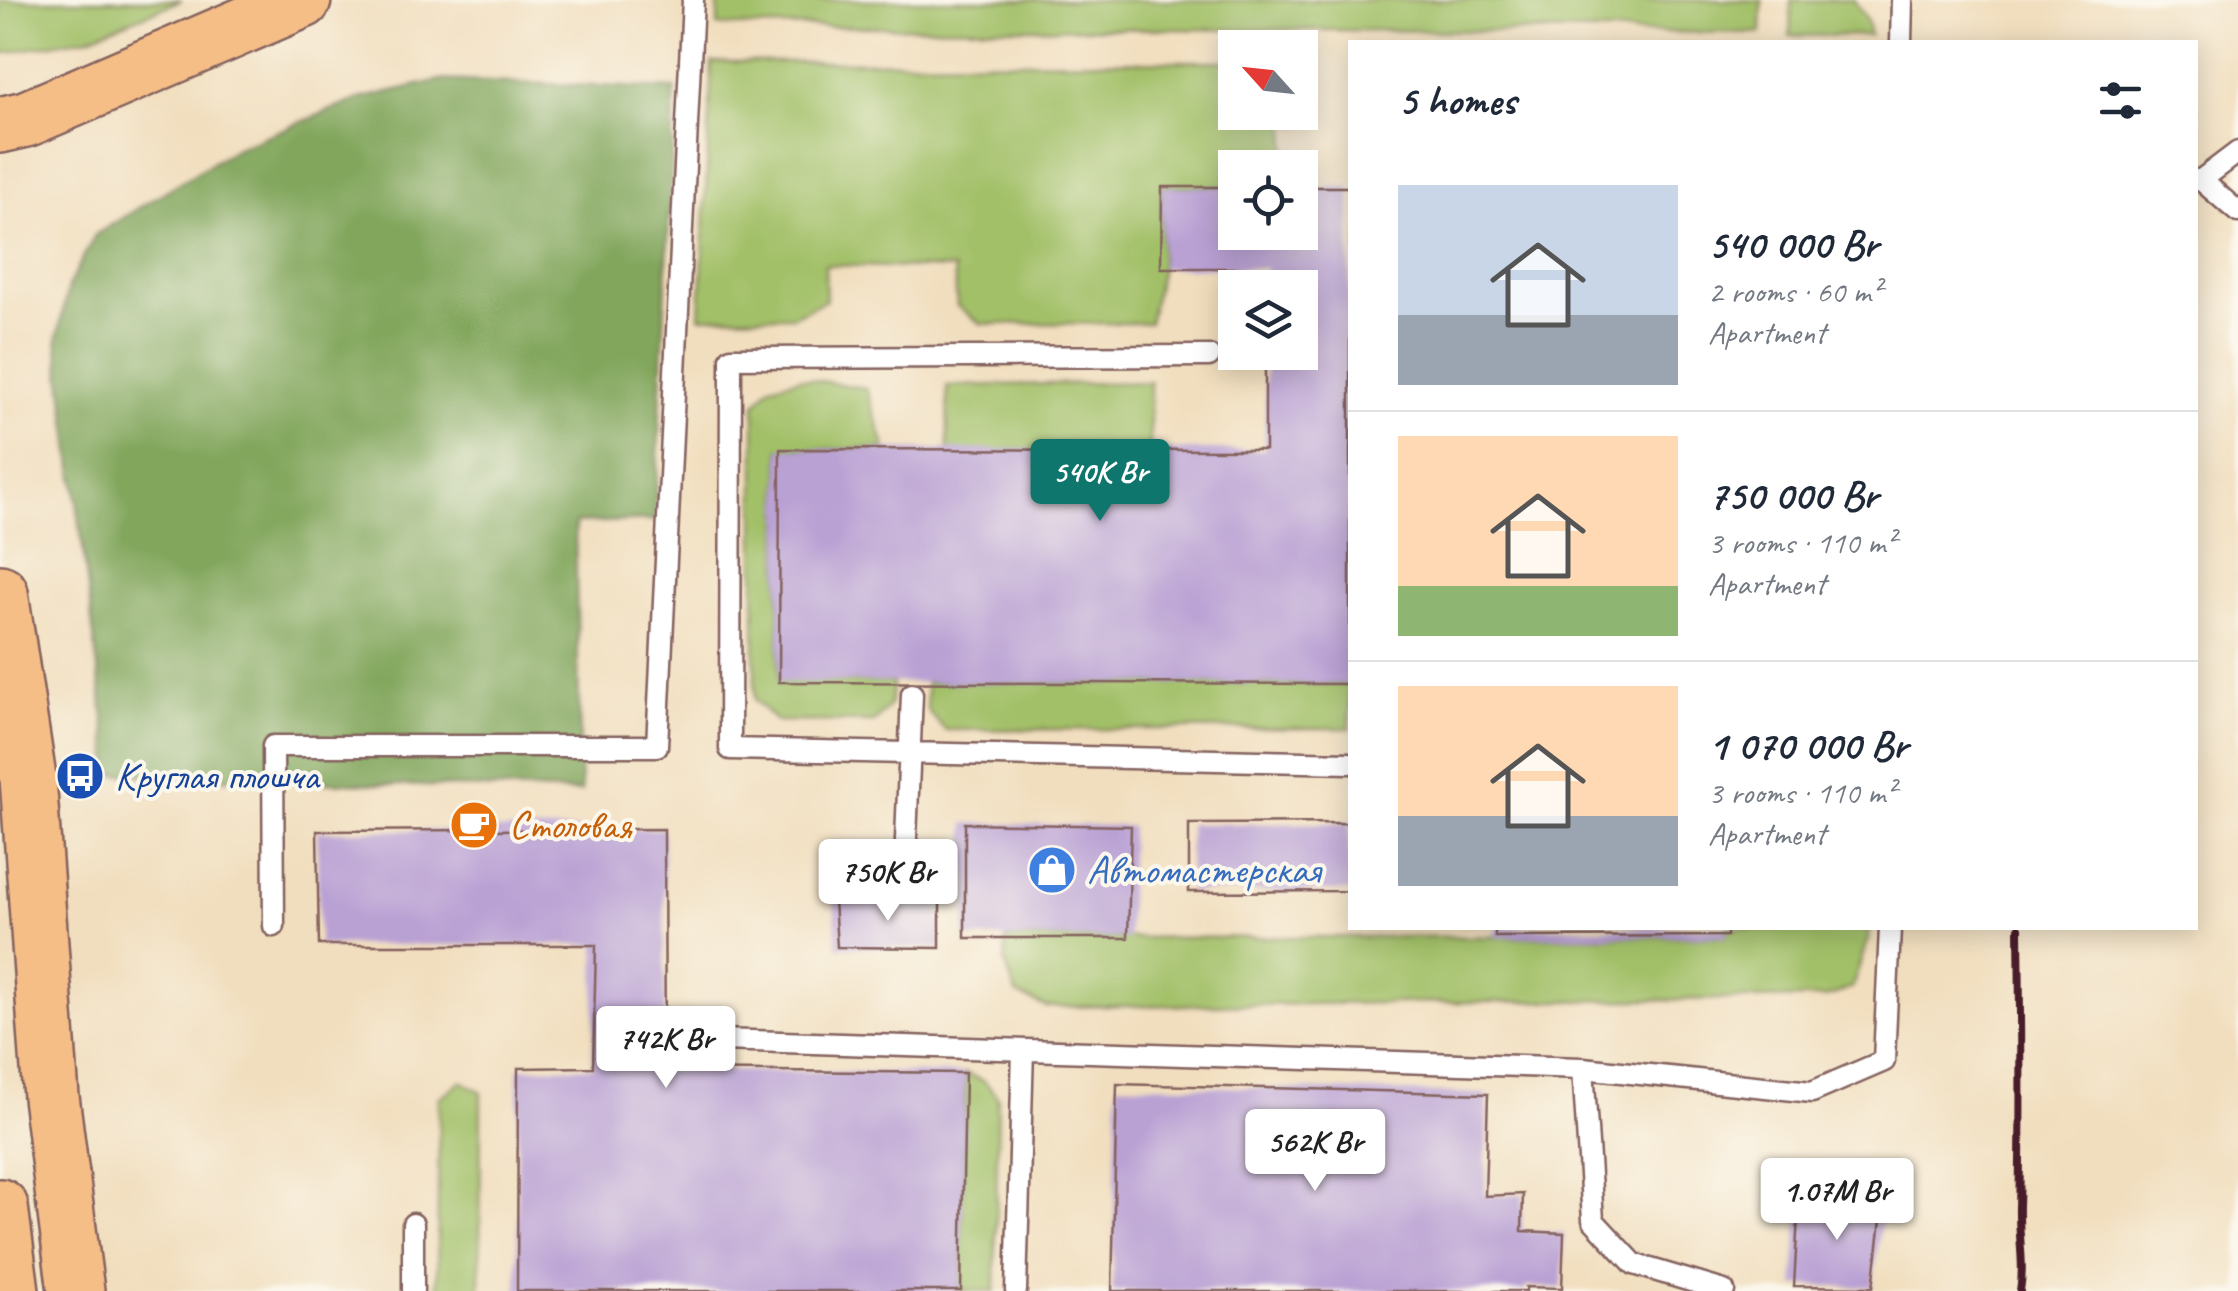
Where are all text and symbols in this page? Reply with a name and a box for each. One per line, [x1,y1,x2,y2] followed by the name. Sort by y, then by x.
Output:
[1218,30,1318,130] north arrow
[1218,30,1318,370] map controls
[2093,73,2148,128] icon: filters
[1398,74,1516,127] text: 5 homes
[1218,150,1318,250] button: locate
[1708,218,1878,271] text: 540 000 Br
[1478,225,1598,345] icon: home
[1218,270,1318,370] button: layers
[1708,271,1881,312] text: 2 rooms · 60 m²
[1708,312,1826,353] text: Apartment
[1008,439,1192,524] pin: 540K Br
[1053,451,1147,492] text: 540K Br
[1708,469,1878,522] text: 750 000 Br
[1478,476,1598,596] icon: home
[1708,522,1895,563] text: 3 rooms · 110 m²
[1708,563,1826,604] text: Apartment
[1708,719,1908,772] text: 1 070 000 Br
[1478,726,1598,846] icon: home
[54,750,106,802] bus stop icon: Круглая плошча
[115,751,322,801] place label: Круглая плошча
[1708,772,1895,813] text: 3 rooms · 110 m²
[448,799,500,851] cafe icon: Столовая
[509,800,633,850] place label: Столовая
[1708,813,1826,854] text: Apartment
[796,839,980,924] pin: 750K Br
[1026,844,1078,896] shop icon: Автомастерская
[1087,845,1323,895] place label: Автомастерская
[841,851,935,892] text: 750K Br
[574,1006,758,1091] pin: 742K Br
[618,1018,714,1059] text: 742K Br
[1223,1109,1407,1194] pin: 562K Br
[1267,1121,1363,1162] text: 562K Br
[1734,1158,1940,1243] pin: 1.07M Br
[1783,1170,1891,1211] text: 1.07M Br

